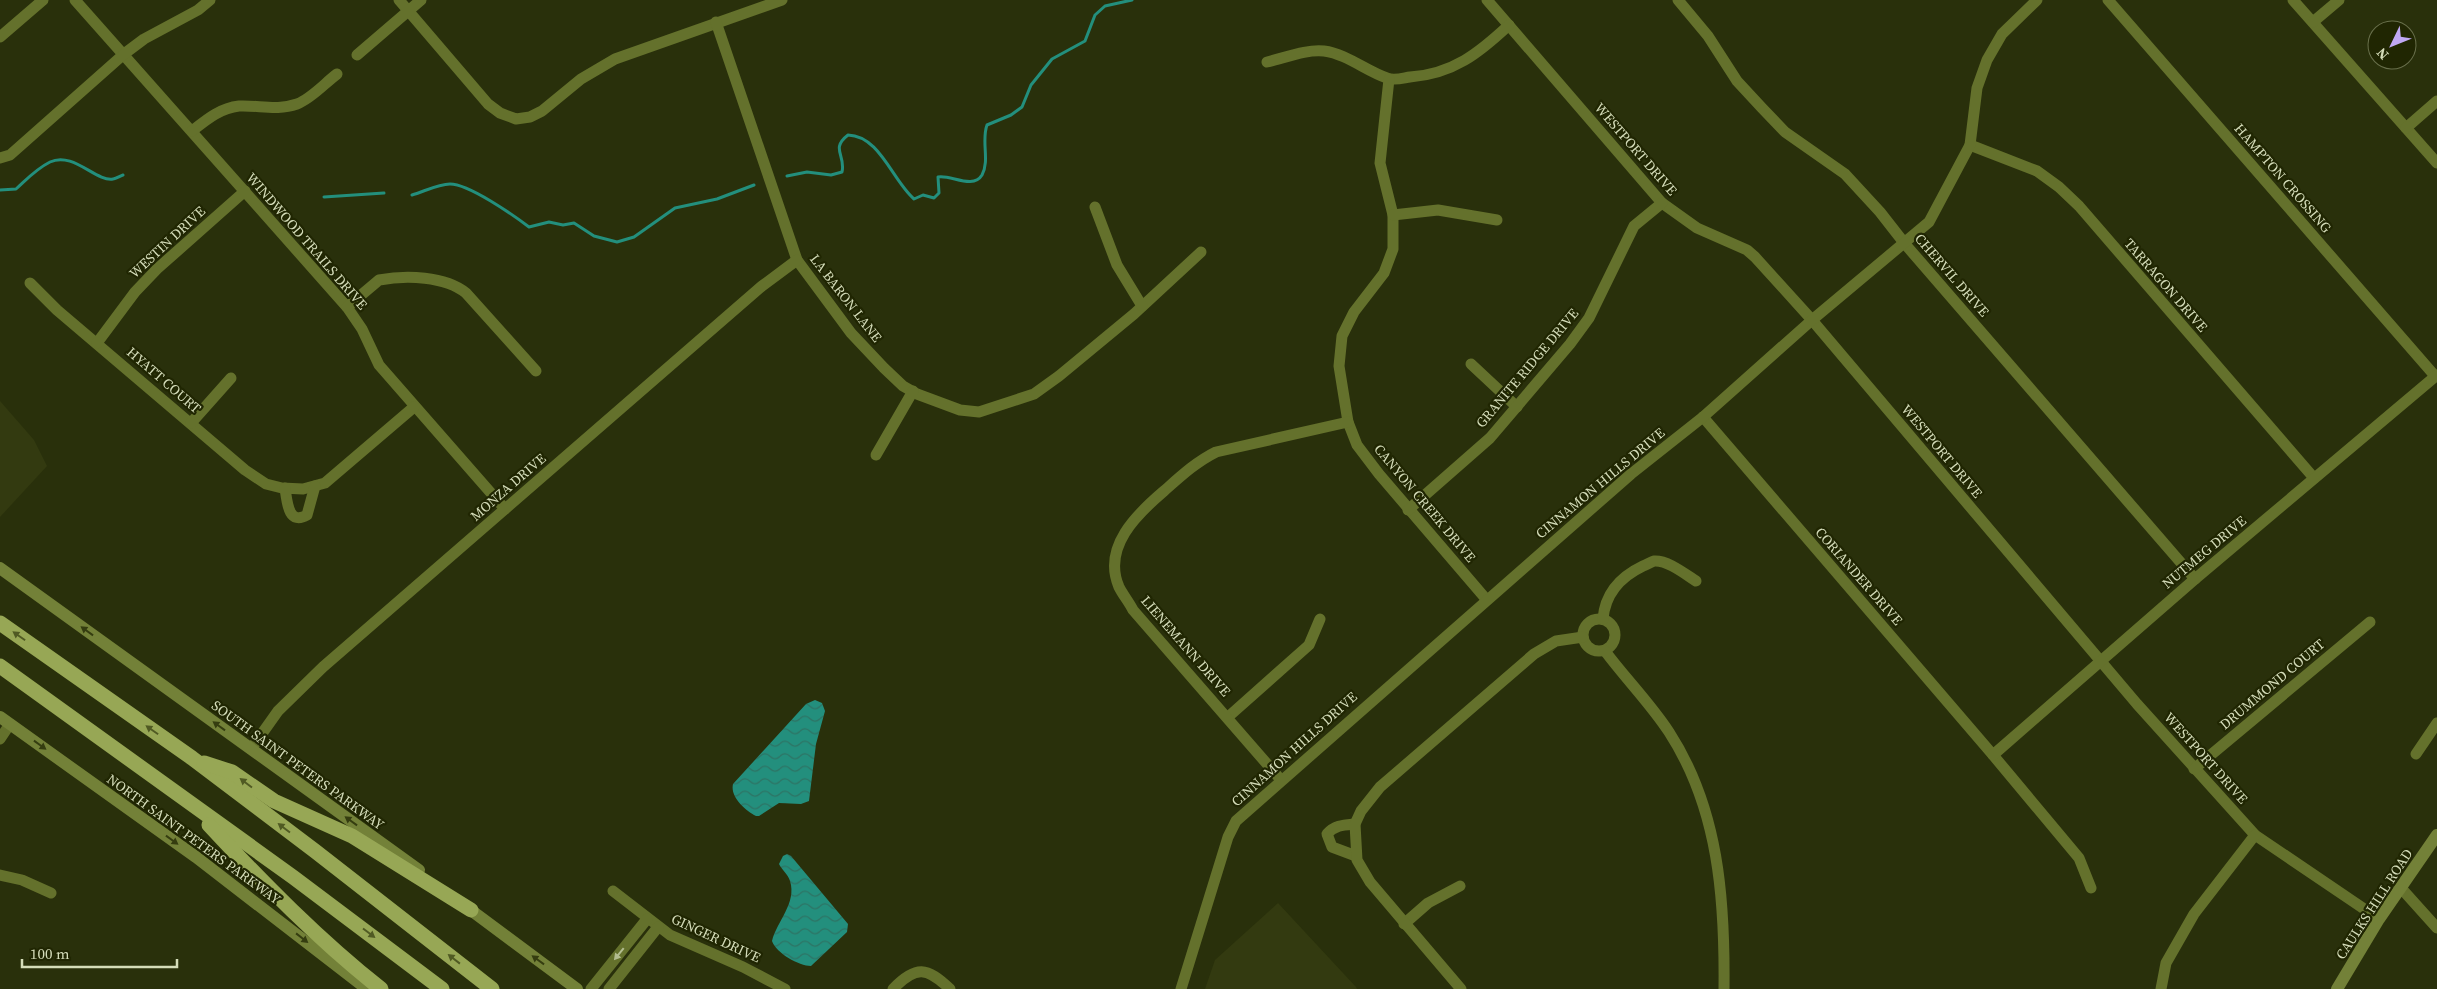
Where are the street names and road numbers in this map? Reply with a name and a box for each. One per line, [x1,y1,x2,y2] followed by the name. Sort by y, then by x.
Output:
[1590,98,1682,200] street label: WESTPORT DRIVE
[2230,119,2336,237] street label: HAMPTON CROSSING
[242,168,372,314] street label: WINDWOOD TRAILS DRIVE
[124,201,210,283] street label: WESTIN DRIVE
[1910,229,1994,321] street label: CHERVIL DRIVE
[2120,234,2212,336] street label: TARRAGON DRIVE
[805,250,887,346] street label: LA BARON LANE
[1471,304,1583,432] street label: GRANITE RIDGE DRIVE
[122,342,206,418] street label: HYATT COURT
[1897,400,1987,502] street label: WESTPORT DRIVE
[1531,423,1669,543] street label: CINNAMON HILLS DRIVE
[1370,440,1480,566] street label: CANYON CREEK DRIVE
[466,449,550,525] street label: MONZA DRIVE
[2158,511,2250,593] street label: NUTMEG DRIVE
[1811,523,1907,629] street label: CORIANDER DRIVE
[1137,591,1235,701] street label: LIENEMANN DRIVE
[2215,634,2329,734] street label: DRUMMOND COURT
[1227,687,1361,811] street label: CINNAMON HILLS DRIVE
[207,695,389,835] street label: SOUTH SAINT PETERS PARKWAY
[2159,708,2253,808] street label: WESTPORT DRIVE
[103,769,285,909] street label: NORTH SAINT PETERS PARKWAY
[2331,845,2417,963] street label: CAULKS HILL ROAD
[668,909,764,967] street label: GINGER DRIVE

